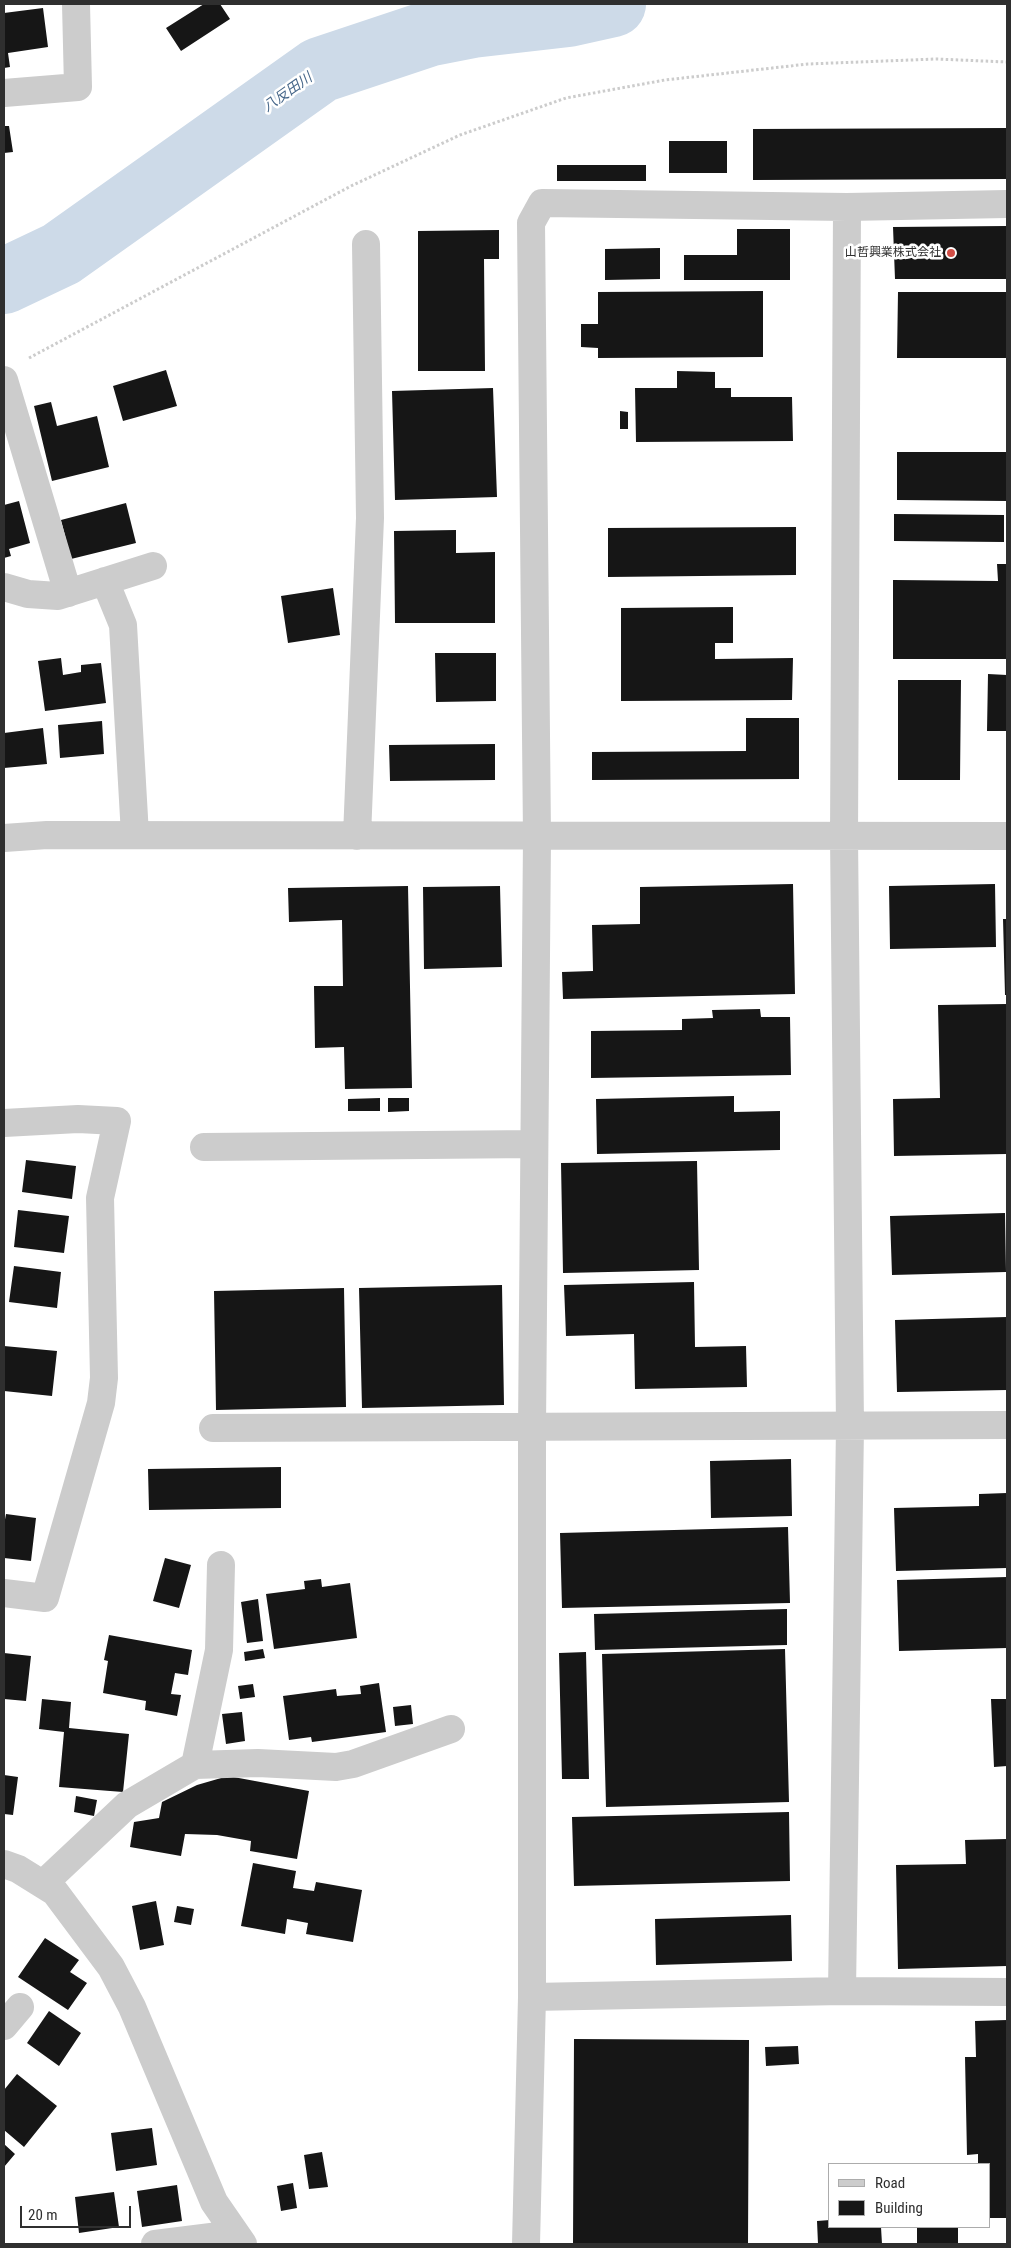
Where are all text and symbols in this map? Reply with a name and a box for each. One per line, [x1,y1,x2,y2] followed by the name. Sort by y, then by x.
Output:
[260,70,316,116] water label: 八反田川
[845,246,941,260] place label: 山哲興業株式会社
[945,247,957,259] marker: 山哲興業株式会社
[828,2163,991,2228] legend
[875,2174,905,2192] text: Road
[22,2196,134,2228] scale bar
[875,2199,923,2217] text: Building
[28,2206,58,2224] text: 20 m

